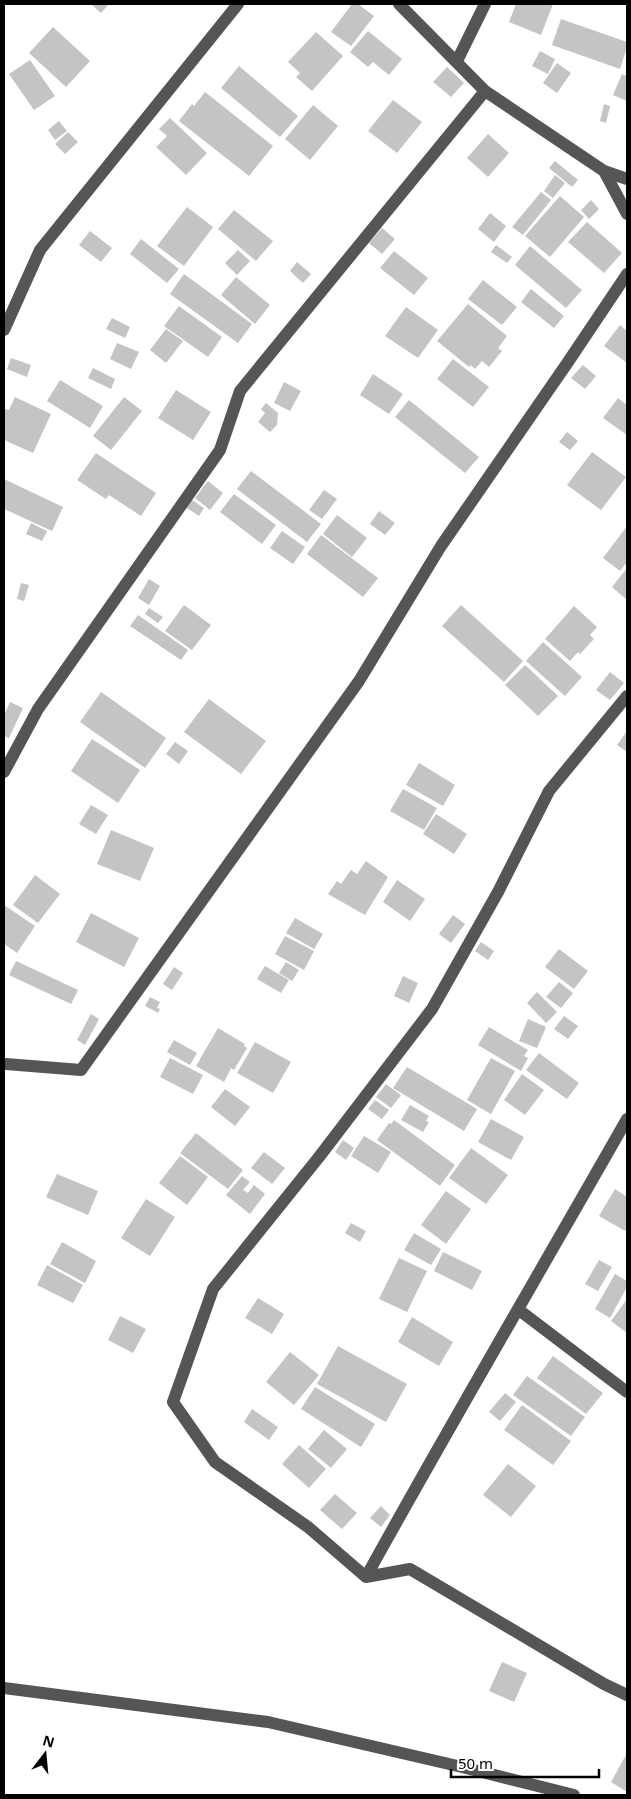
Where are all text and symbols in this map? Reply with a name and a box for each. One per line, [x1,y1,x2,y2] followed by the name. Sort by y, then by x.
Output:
[20,1729,70,1779] north arrow
[41,1730,57,1752] text: N
[451,1746,598,1778] scale bar
[458,1753,493,1773] text: 50 m

